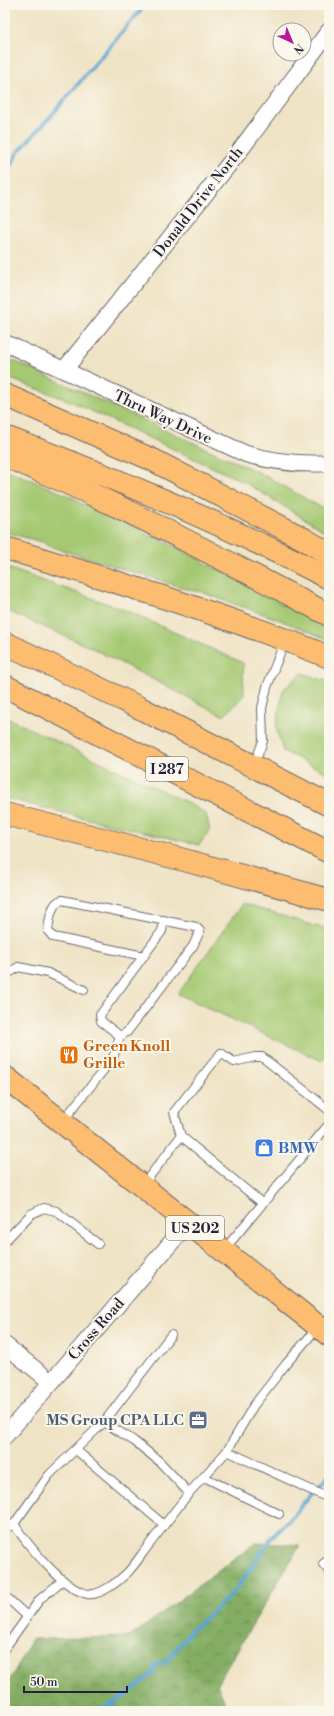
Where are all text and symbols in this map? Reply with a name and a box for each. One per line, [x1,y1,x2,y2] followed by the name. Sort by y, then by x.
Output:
[272,22,312,62] north arrow
[290,40,306,57] text: N
[149,143,247,261] street label: Donald Drive North
[111,386,215,449] street label: Thru Way Drive
[146,757,188,781] road number: I 287
[83,1037,170,1073] place label: Green Knoll Grille
[58,1044,80,1066] restaurant icon: Green Knoll Grille
[253,1137,275,1159] shop icon: BMW
[278,1139,319,1158] place label: BMW
[166,1216,224,1240] road number: US 202
[64,1294,129,1364] street label: Cross Road
[187,1409,209,1431] office icon: MS Group CPA LLC
[46,1411,184,1430] place label: MS Group CPA LLC
[24,1668,127,1694] scale bar
[30,1675,58,1690] text: 50 m

